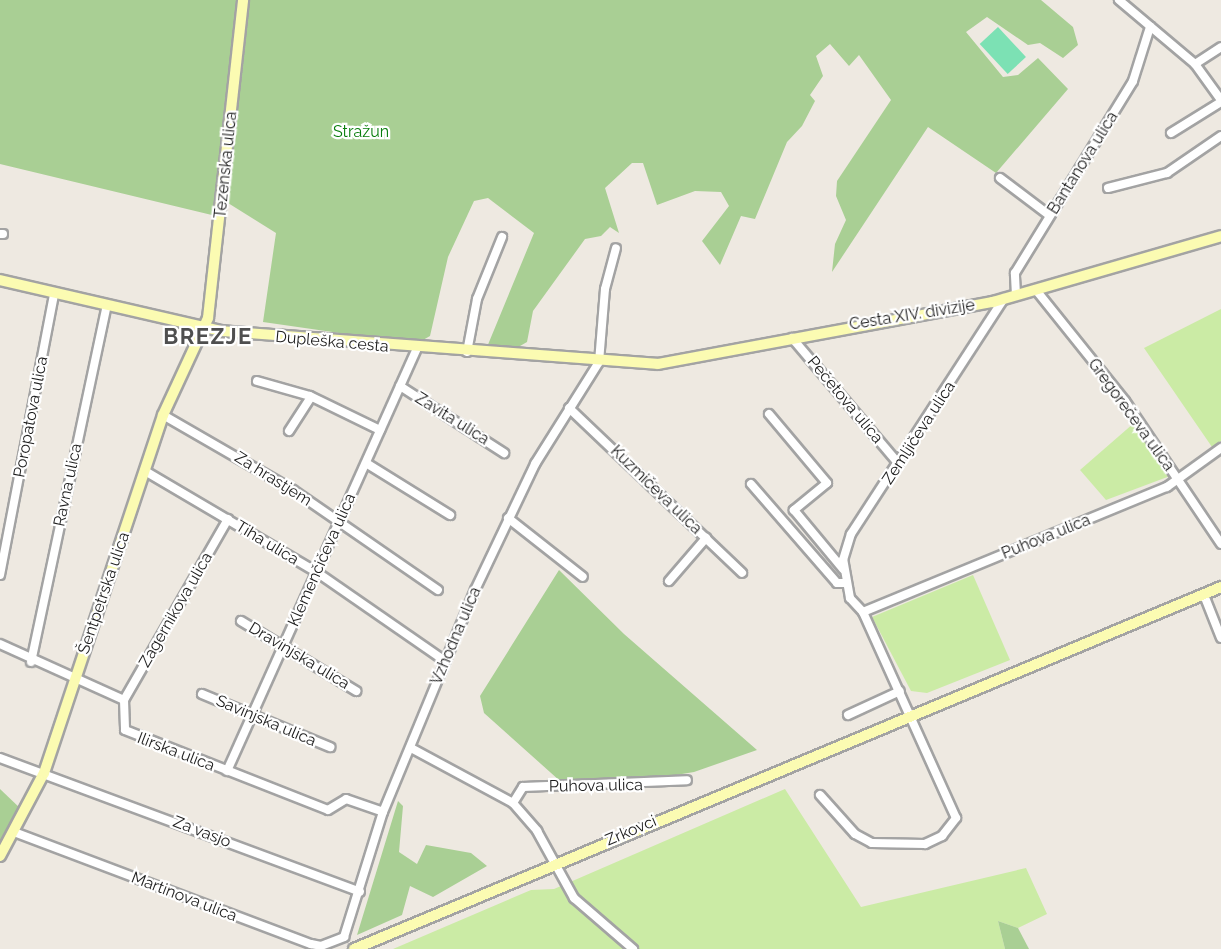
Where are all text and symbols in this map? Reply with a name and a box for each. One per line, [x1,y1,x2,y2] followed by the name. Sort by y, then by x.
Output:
[1044,108,1122,218] street label: Bantanova ulica
[211,111,241,219] street label: Tezenska ulica
[333,122,389,142] park label: Stražun
[848,296,976,334] street label: Cesta XIV. divizije
[163,324,253,350] district label: BREZJE
[275,327,389,357] street label: Dupleška cesta
[803,353,887,447] street label: Pečetova ulica
[10,355,52,479] street label: Poropatova ulica
[1084,355,1178,475] street label: Gregorečeva ulica
[878,378,960,488] street label: Zemljičeva ulica
[411,389,493,449] street label: Zavita ulica
[50,442,86,528] street label: Ravna ulica
[606,442,706,538] street label: Kuzmičeva ulica
[231,448,315,510] street label: Za hrastjem
[284,491,360,629] street label: Klemenčičeva ulica
[999,510,1093,564] street label: Puhova ulica
[232,517,302,569] street label: Tiha ulica
[74,530,134,656] street label: Šentpetrska ulica
[135,549,217,671] street label: Zagernikova ulica
[427,584,485,688] street label: Vzhodna ulica
[245,618,353,694] street label: Dravinjska ulica
[213,691,319,751] street label: Savinjska ulica
[135,728,217,776] street label: Ilirska ulica
[549,776,643,796] street label: Puhova ulica
[170,812,234,852] street label: Za vasjo
[603,812,659,850] street label: Zrkovci
[128,868,240,926] street label: Martinova ulica

